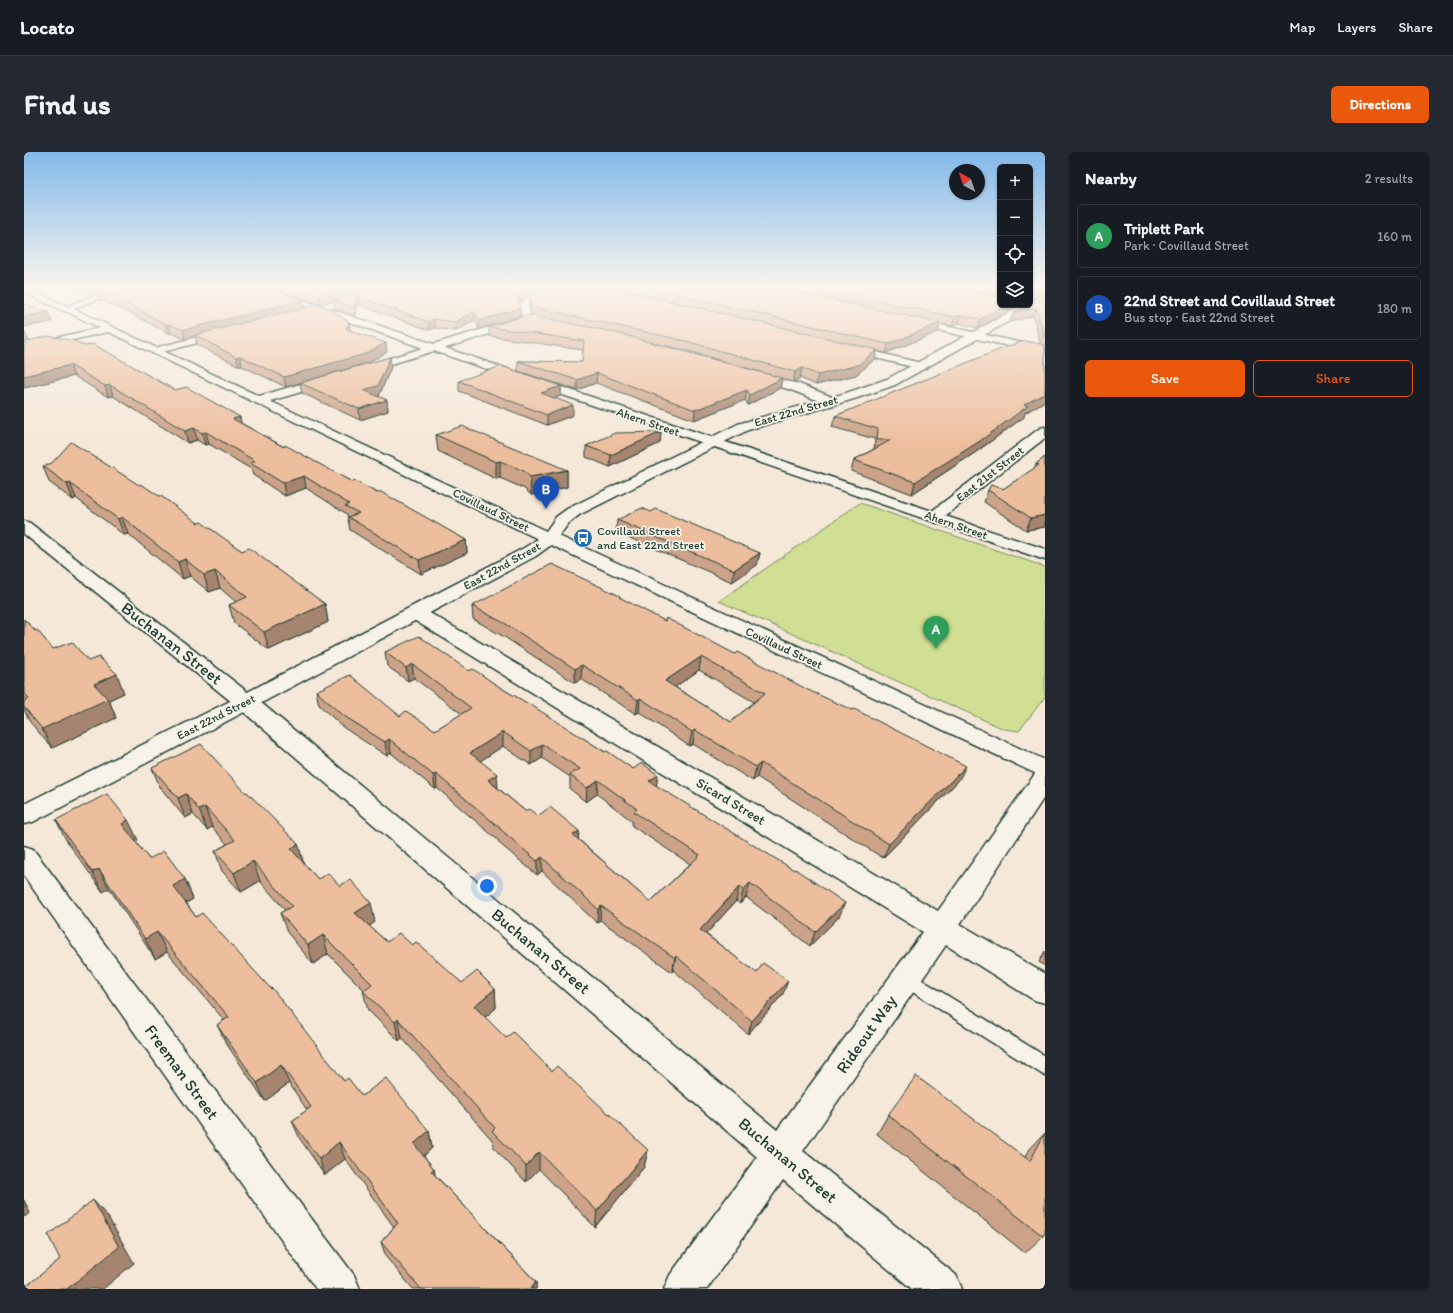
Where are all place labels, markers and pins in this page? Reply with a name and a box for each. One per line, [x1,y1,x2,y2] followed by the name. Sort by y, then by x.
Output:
[533,476,559,509] pin: B
[597,524,705,552] place label: Covillaud Street and East 22nd Street
[572,527,594,549] bus stop icon: Covillaud Street and East 22nd Street
[923,616,949,649] pin: A

